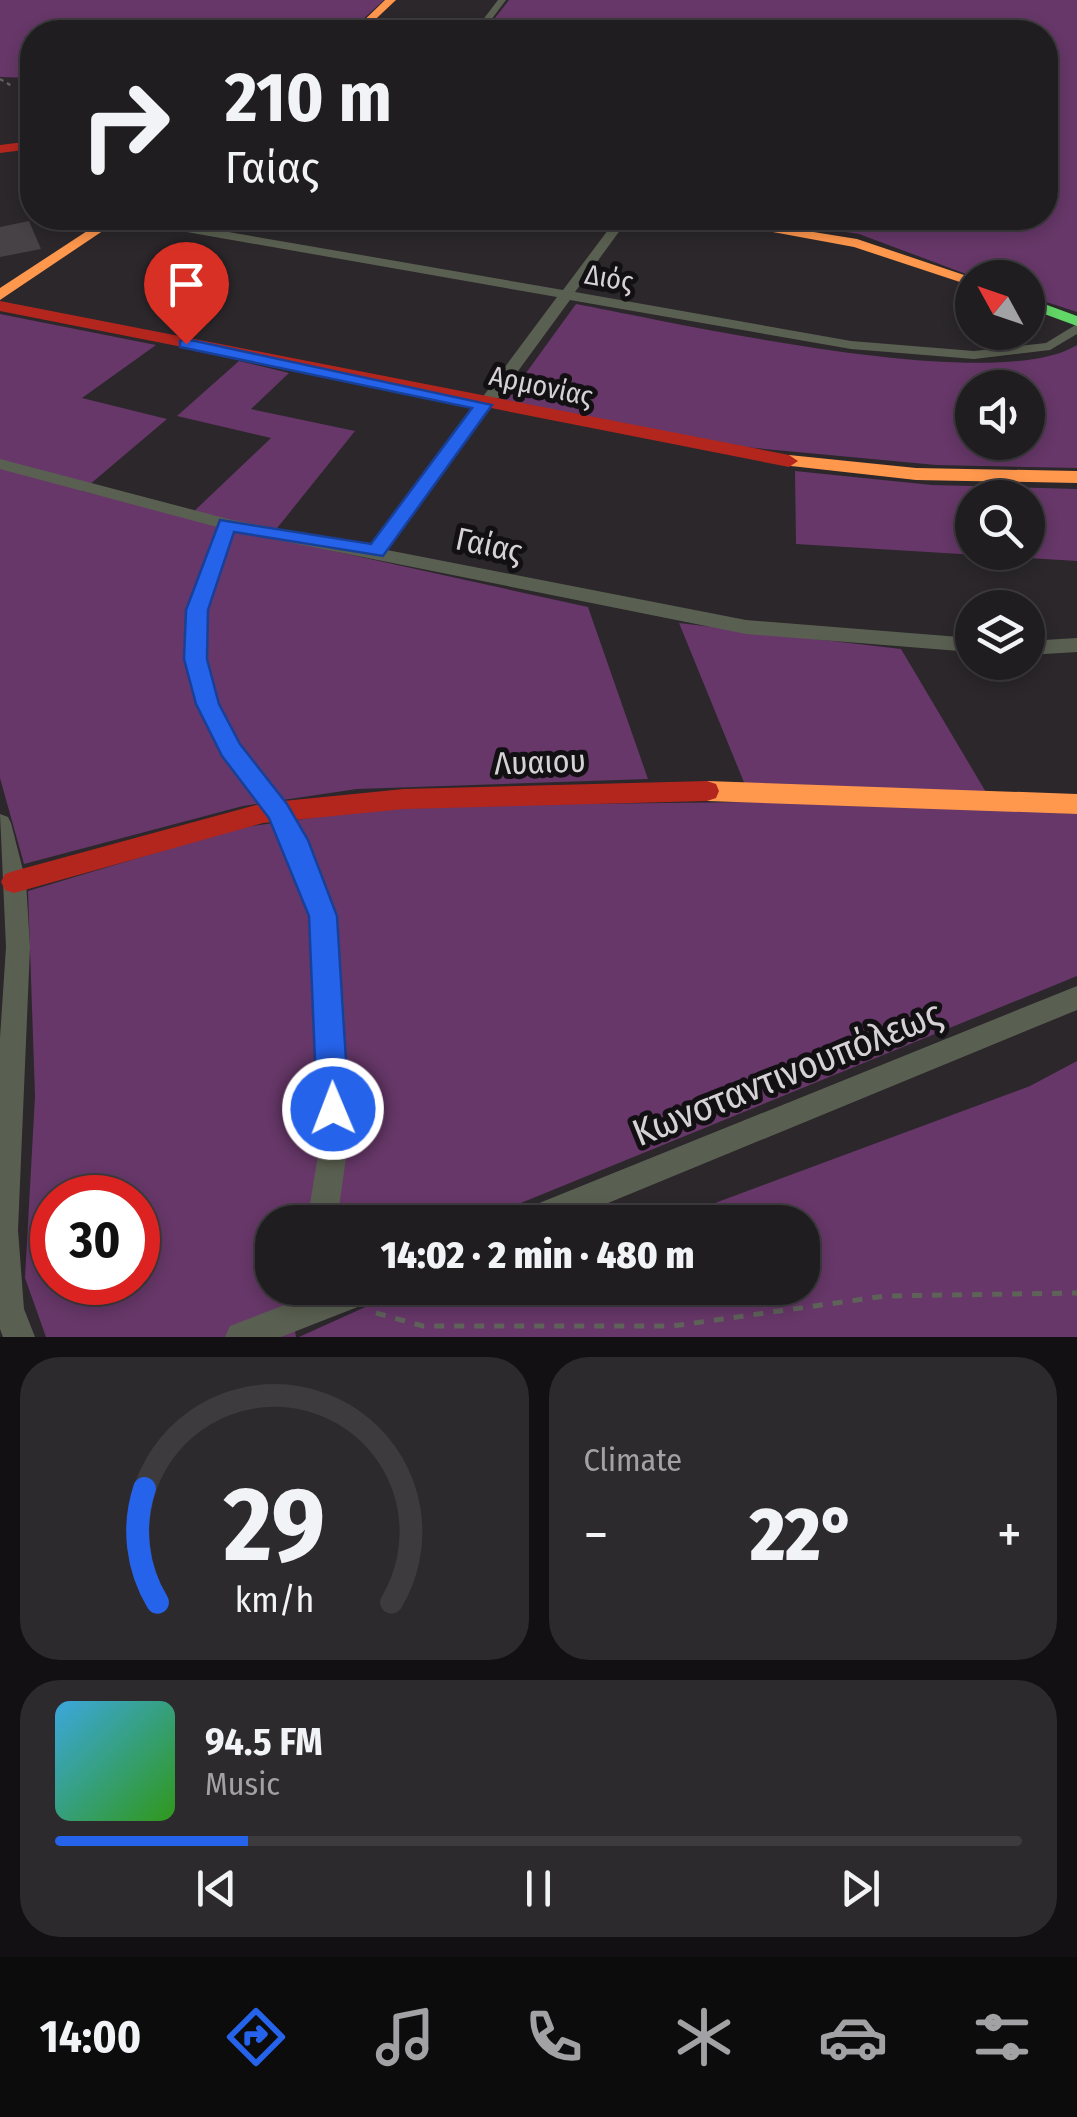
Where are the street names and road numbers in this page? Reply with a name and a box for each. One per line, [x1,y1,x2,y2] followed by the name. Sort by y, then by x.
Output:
[582,258,636,298] street label: Διός
[486,359,596,413] street label: Αρμονίας
[452,519,526,571] street label: Γαίας
[494,741,586,783] street label: Λυαιου
[626,990,948,1156] street label: Κωνσταντινουπόλεως

